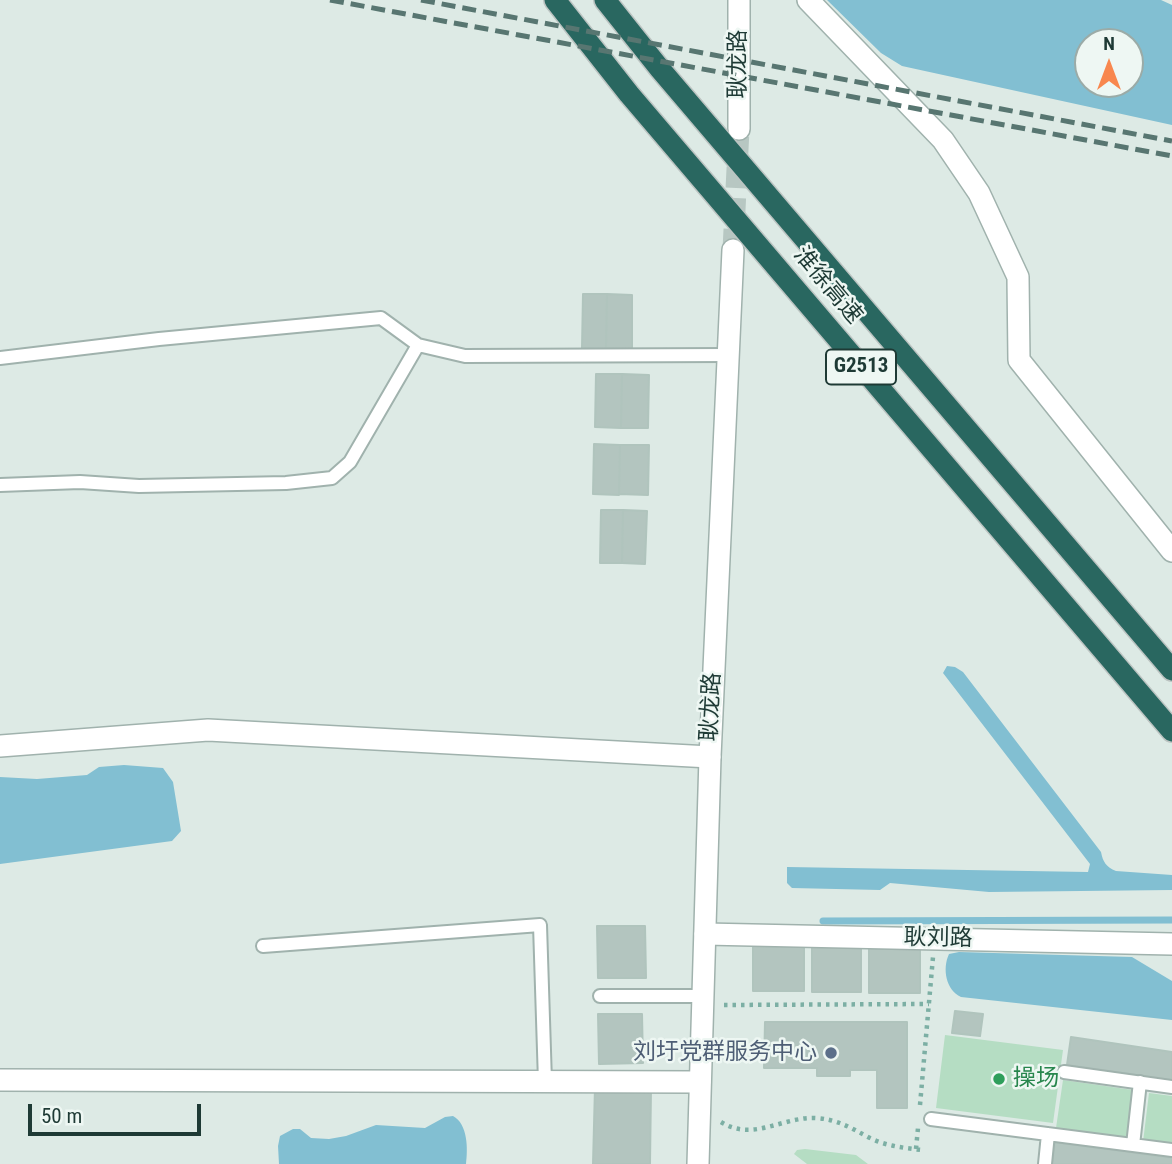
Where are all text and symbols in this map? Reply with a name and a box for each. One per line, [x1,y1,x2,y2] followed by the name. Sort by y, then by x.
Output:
[1074,28,1144,98] north arrow
[725,30,753,98] street label: 耿龙路
[1103,32,1115,55] text: N
[787,242,867,330] street label: 淮徐高速
[826,350,896,384] road number: G2513
[696,672,728,742] street label: 耿龙路
[903,925,973,953] street label: 耿刘路
[633,1039,817,1067] place label: 刘圩党群服务中心
[823,1045,839,1061] marker: 刘圩党群服务中心
[1013,1065,1059,1093] place label: 操场
[991,1071,1007,1087] marker: 操场
[32,1090,205,1134] scale bar
[41,1104,82,1128] text: 50 m

